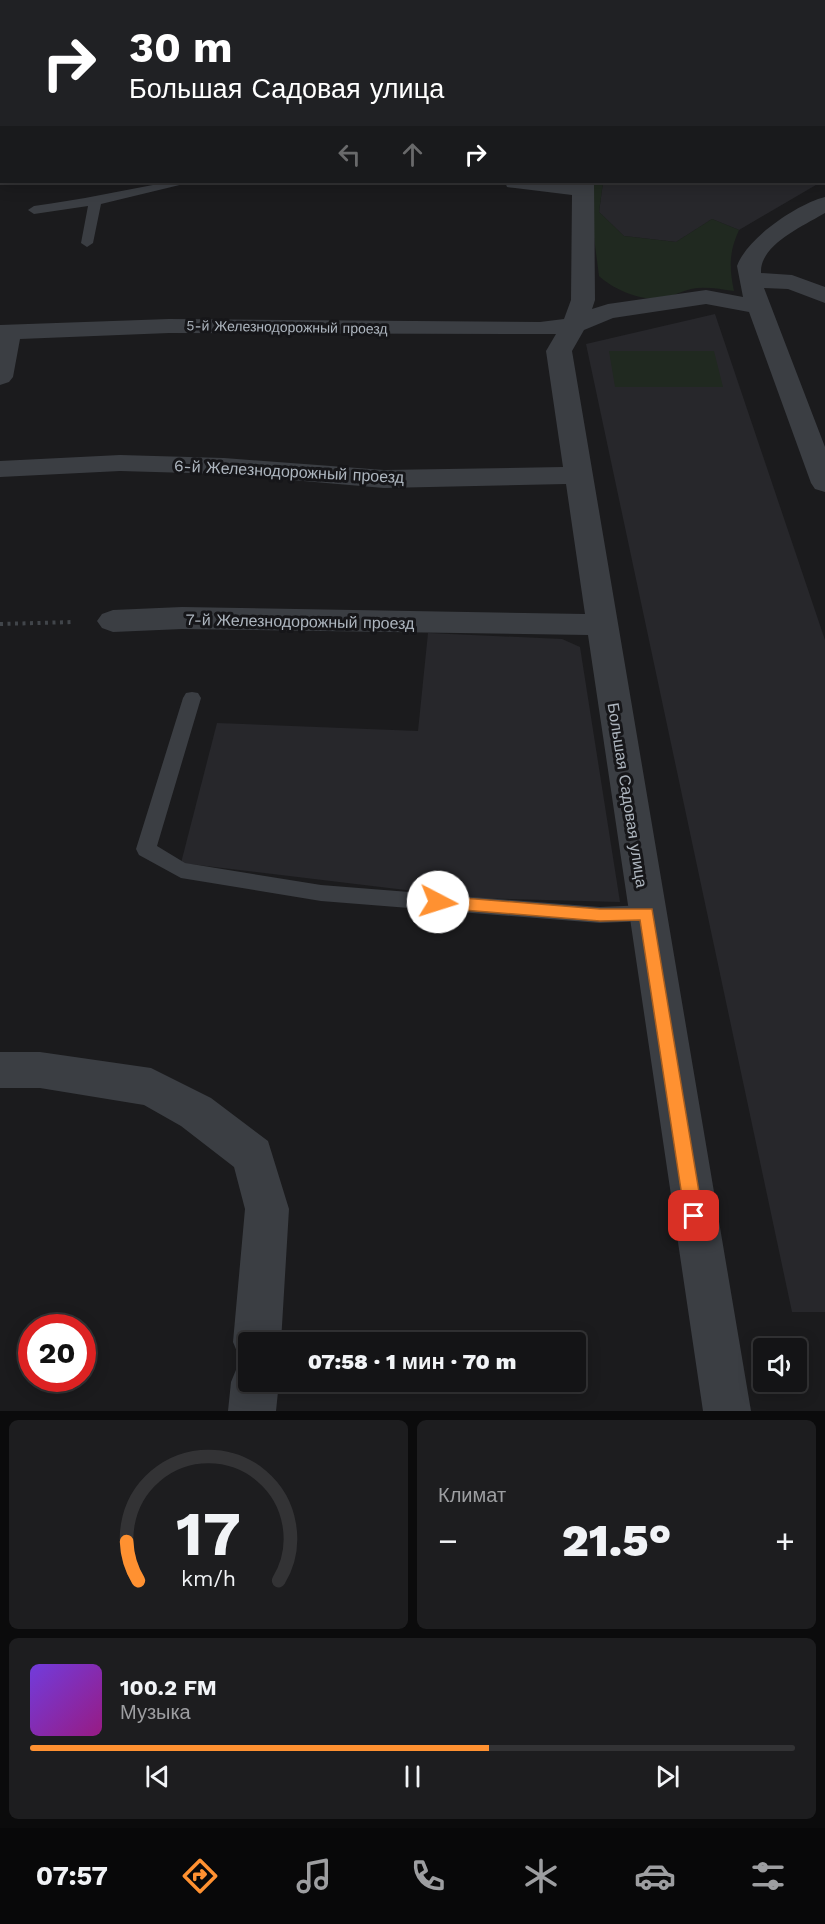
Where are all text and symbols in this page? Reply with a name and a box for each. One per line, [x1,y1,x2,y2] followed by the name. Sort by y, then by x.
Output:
[129,23,233,72] text: 30 m
[30,24,108,102] icon: right
[129,73,444,105] text: Большая Садовая улица
[333,138,366,171] icon: left
[396,138,429,171] icon: ahead
[459,138,492,171] icon: right
[186,317,388,337] street label: 5-й Железнодорожный проезд
[173,456,405,487] street label: 6-й Железнодорожный проезд
[185,610,415,633] street label: 7-й Железнодорожный проезд
[604,701,652,889] street label: Большая Садовая улица
[406,870,470,934] position arrow
[668,1190,719,1241] pin
[677,1199,710,1232] icon: arrive
[18,1314,96,1392] speed limit sign: 20
[753,1338,807,1392] map controls
[753,1338,807,1392] button: sound
[308,1349,516,1374] text: 07:58 · 1 мин · 70 m
[438,1483,506,1507] text: Климат
[176,1497,241,1570] text: 17
[562,1514,671,1567] text: 21.5°
[438,1521,458,1560] text: −
[775,1521,795,1560] text: +
[181,1567,236,1592] text: km/h
[120,1675,217,1700] text: 100.2 FM
[120,1700,191,1724] text: Музыка
[141,1760,174,1793] icon: previous
[396,1760,429,1793] icon: pause
[651,1760,684,1793] icon: next
[179,1855,221,1897] icon: directions
[293,1855,335,1897] icon: music
[407,1855,449,1897] icon: phone
[520,1855,562,1897] icon: climate
[634,1855,676,1897] icon: car
[747,1855,789,1897] icon: filters
[36,1860,108,1892] text: 07:57

